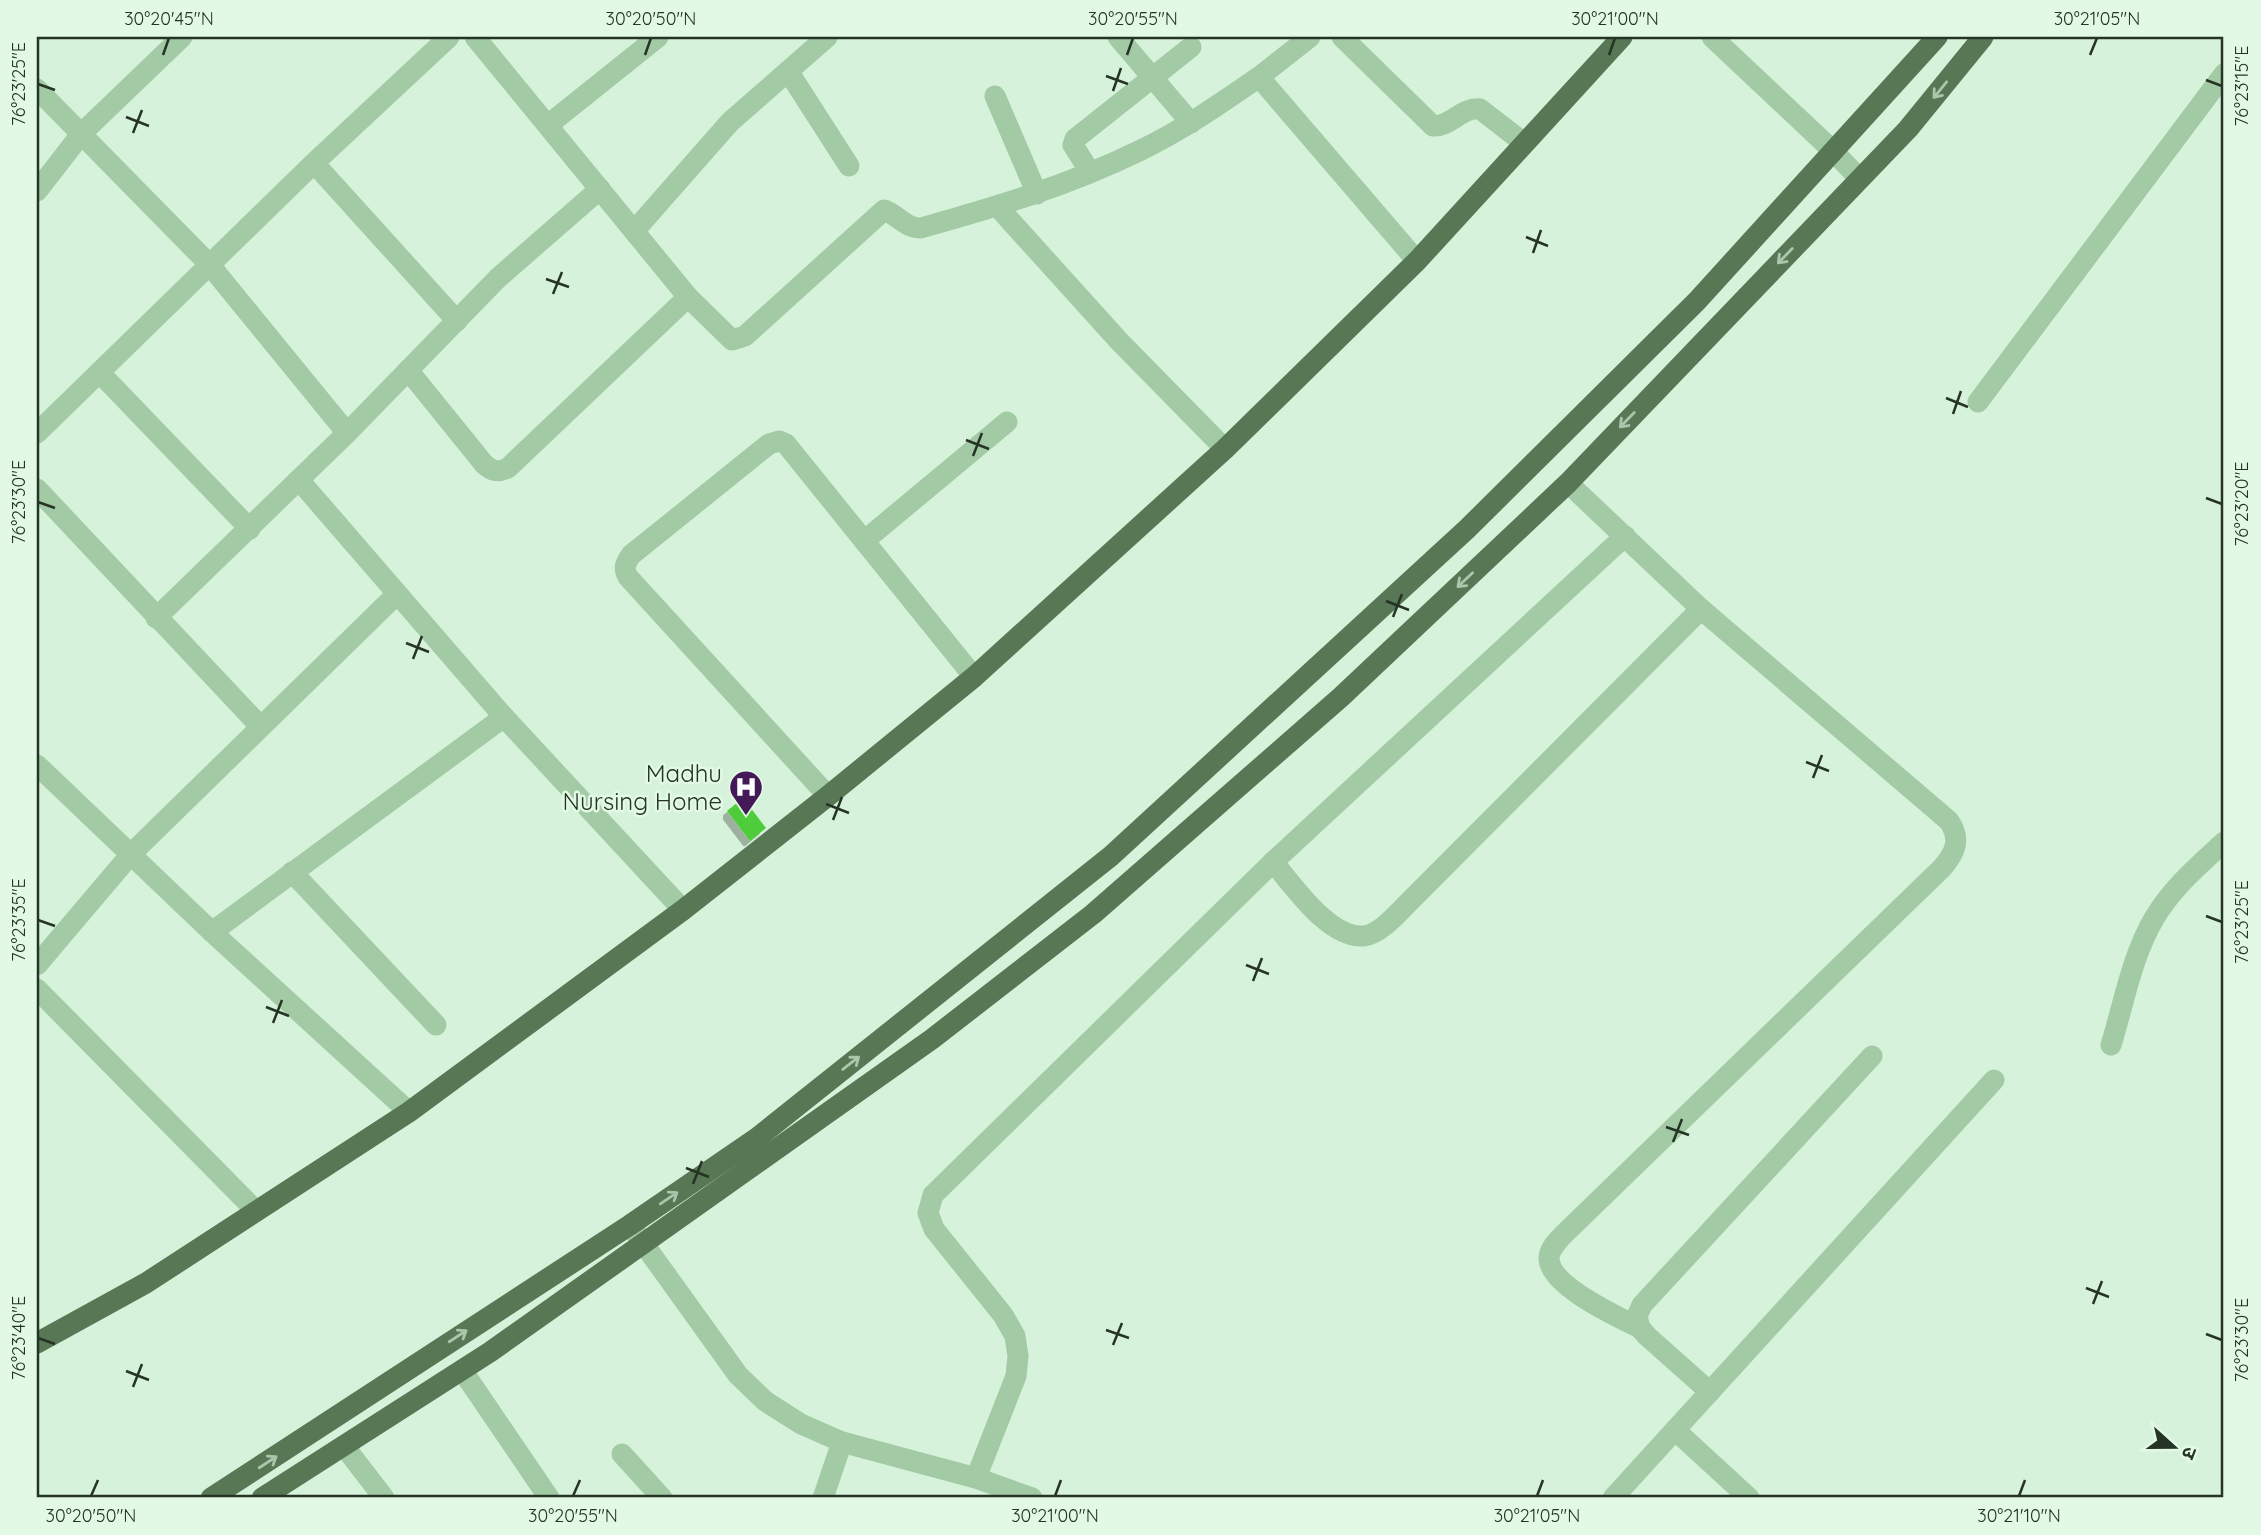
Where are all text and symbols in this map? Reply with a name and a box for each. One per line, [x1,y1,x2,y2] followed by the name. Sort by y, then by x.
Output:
[124,7,214,30] text: 30°20'45"N
[606,7,696,30] text: 30°20'50"N
[1088,7,1178,30] text: 30°20'55"N
[1571,7,1659,30] text: 30°21'00"N
[2054,7,2140,30] text: 30°21'05"N
[7,42,30,126] text: 76°23'25"E
[2230,46,2253,126] text: 76°23'15"E
[1932,80,1948,98] one-way arrow
[1776,247,1793,264] one-way arrow
[1619,411,1636,428] one-way arrow
[7,460,30,544] text: 76°23'30"E
[2230,461,2253,547] text: 76°23'20"E
[1457,571,1474,588] one-way arrow
[563,758,722,816] place label: Madhu Nursing Home
[727,768,765,817] hospital icon: Madhu Nursing Home
[7,878,30,962] text: 76°23'35"E
[2230,880,2253,964] text: 76°23'25"E
[842,1055,860,1070] one-way arrow
[659,1191,678,1205] one-way arrow
[7,1296,30,1380] text: 76°23'40"E
[2230,1298,2253,1382] text: 76°23'30"E
[448,1329,467,1344] one-way arrow
[2138,1412,2208,1482] north arrow
[2176,1444,2203,1463] text: उ
[258,1455,278,1469] one-way arrow
[46,1504,136,1527] text: 30°20'50"N
[528,1504,618,1527] text: 30°20'55"N
[1011,1504,1099,1527] text: 30°21'00"N
[1494,1504,1580,1527] text: 30°21'05"N
[1977,1504,2061,1527] text: 30°21'10"N

